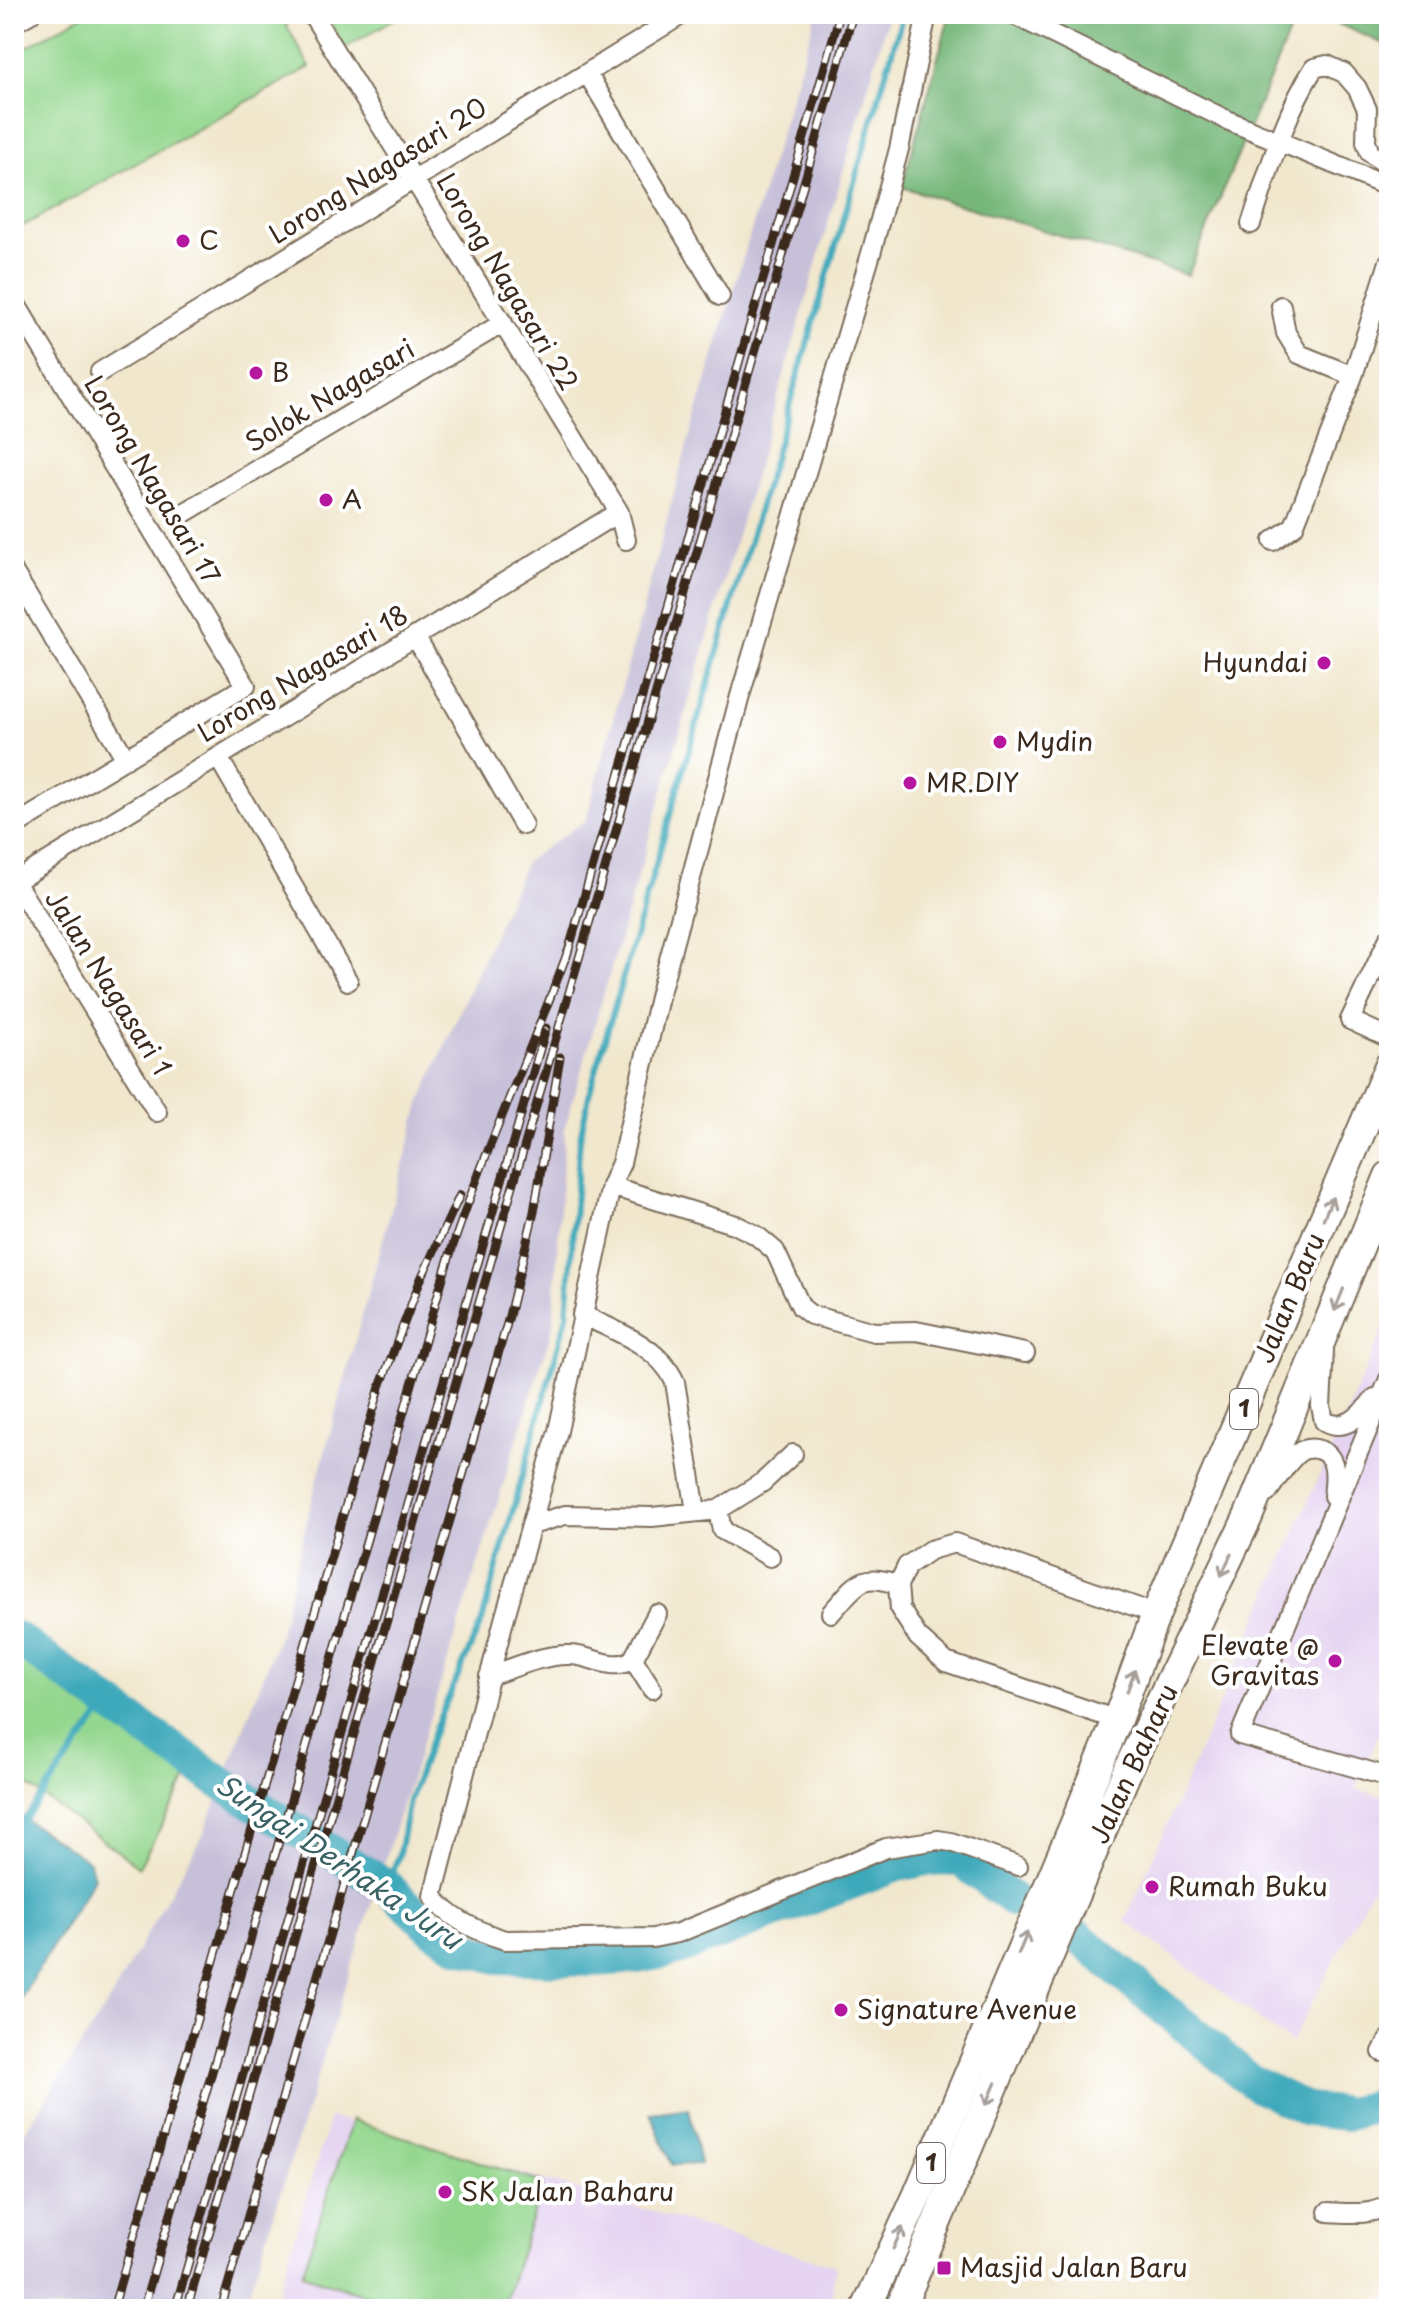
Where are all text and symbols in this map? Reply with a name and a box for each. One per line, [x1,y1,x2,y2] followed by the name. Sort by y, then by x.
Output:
[261,87,494,253] street label: Lorong Nagasari 20
[428,165,589,397] street label: Lorong Nagasari 22
[199,220,219,259] place label: C
[174,232,192,250] marker: C
[237,329,421,461] street label: Solok Nagasari
[272,352,289,391] place label: B
[247,364,265,382] marker: B
[75,367,231,591] street label: Lorong Nagasari 17
[342,479,362,518] place label: A
[317,491,335,509] marker: A
[190,594,415,751] street label: Lorong Nagasari 18
[1203,642,1308,681] place label: Hyundai
[1315,654,1333,672] marker: Hyundai
[1016,721,1093,760] place label: Mydin
[991,733,1009,751] marker: Mydin
[926,762,1019,801] place label: MR.DIY
[901,774,919,792] marker: MR.DIY
[36,882,182,1083] street label: Jalan Nagasari 1
[1322,1196,1336,1221] one-way arrow
[1244,1226,1334,1369] street label: Jalan Baru
[1331,1287,1345,1312] one-way arrow
[1230,1389,1258,1429] road number: 1
[1217,1552,1232,1576] one-way arrow
[1201,1625,1319,1694] place label: Elevate @ Gravitas
[1326,1652,1344,1670] marker: Elevate @ Gravitas
[1125,1669,1140,1694] one-way arrow
[1079,1677,1187,1850] street label: Jalan Baharu
[208,1762,473,1960] water label: Sungai Derhaka Juru
[1168,1866,1328,1905] place label: Rumah Buku
[1143,1878,1161,1896] marker: Rumah Buku
[1016,1931,1031,1956] one-way arrow
[857,1989,1077,2028] place label: Signature Avenue
[832,2001,850,2019] marker: Signature Avenue
[982,2081,997,2106] one-way arrow
[917,2143,945,2183] road number: 1
[461,2171,674,2210] place label: SK Jalan Baharu
[436,2183,454,2201] marker: SK Jalan Baharu
[892,2226,907,2251] one-way arrow
[960,2247,1188,2286] place label: Masjid Jalan Baru
[935,2259,953,2277] marker: Masjid Jalan Baru

